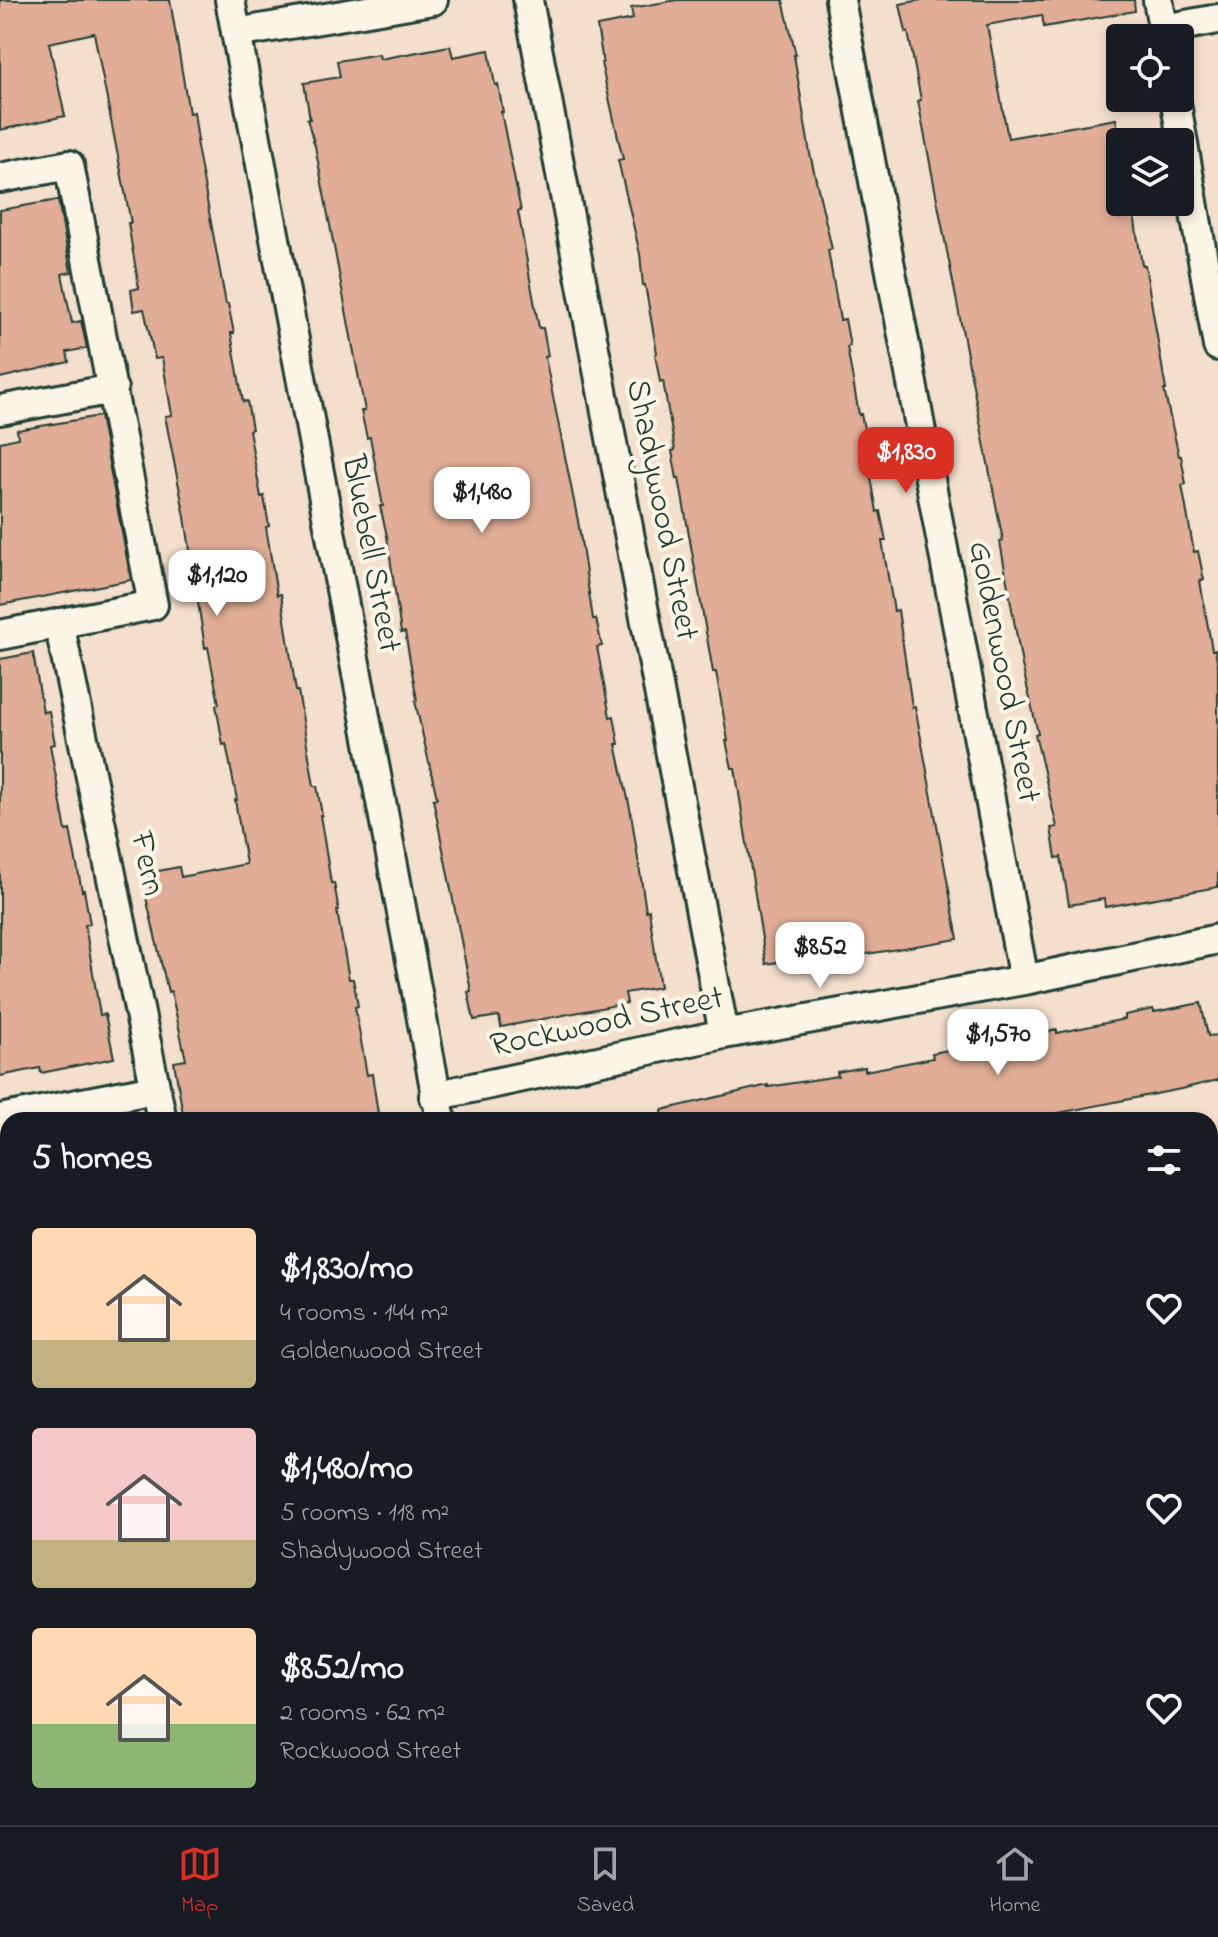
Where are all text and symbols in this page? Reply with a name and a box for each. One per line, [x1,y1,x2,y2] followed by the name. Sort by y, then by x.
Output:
[1106,24,1194,216] map controls
[1106,24,1194,112] button: locate
[1106,128,1194,216] button: layers
[611,375,711,645] street label: Shadywood Street
[841,427,971,495] pin: $1,830
[876,434,936,472] text: $1,830
[326,450,414,657] street label: Bluebell Street
[417,467,547,535] pin: $1,480
[452,474,512,512] text: $1,480
[953,537,1053,807] street label: Goldenwood Street
[152,550,282,618] pin: $1,120
[187,557,247,595] text: $1,120
[115,826,177,901] street label: Fern
[773,922,867,990] pin: $852
[793,929,847,967] text: $852
[486,974,728,1072] street label: Rockwood Street
[933,1009,1063,1077] pin: $1,570
[965,1016,1031,1054] text: $1,570
[32,1135,153,1185] text: 5 homes
[1142,1138,1186,1182] icon: filters
[280,1245,413,1295] text: $1,830/mo
[96,1260,192,1356] icon: home
[1142,1286,1186,1330] icon: heart
[280,1295,448,1333] text: 4 rooms · 144 m²
[280,1333,483,1371] text: Goldenwood Street
[280,1445,413,1495] text: $1,480/mo
[96,1460,192,1556] icon: home
[1142,1486,1186,1530] icon: heart
[280,1495,449,1533] text: 5 rooms · 118 m²
[280,1533,483,1571] text: Shadywood Street
[280,1645,404,1695] text: $852/mo
[96,1660,192,1756] icon: home
[1142,1686,1186,1730] icon: heart
[280,1695,445,1733] text: 2 rooms · 62 m²
[280,1733,461,1771] text: Rockwood Street
[178,1842,222,1922] tab: Map
[577,1842,634,1922] tab: Saved
[989,1842,1040,1922] tab: Home

